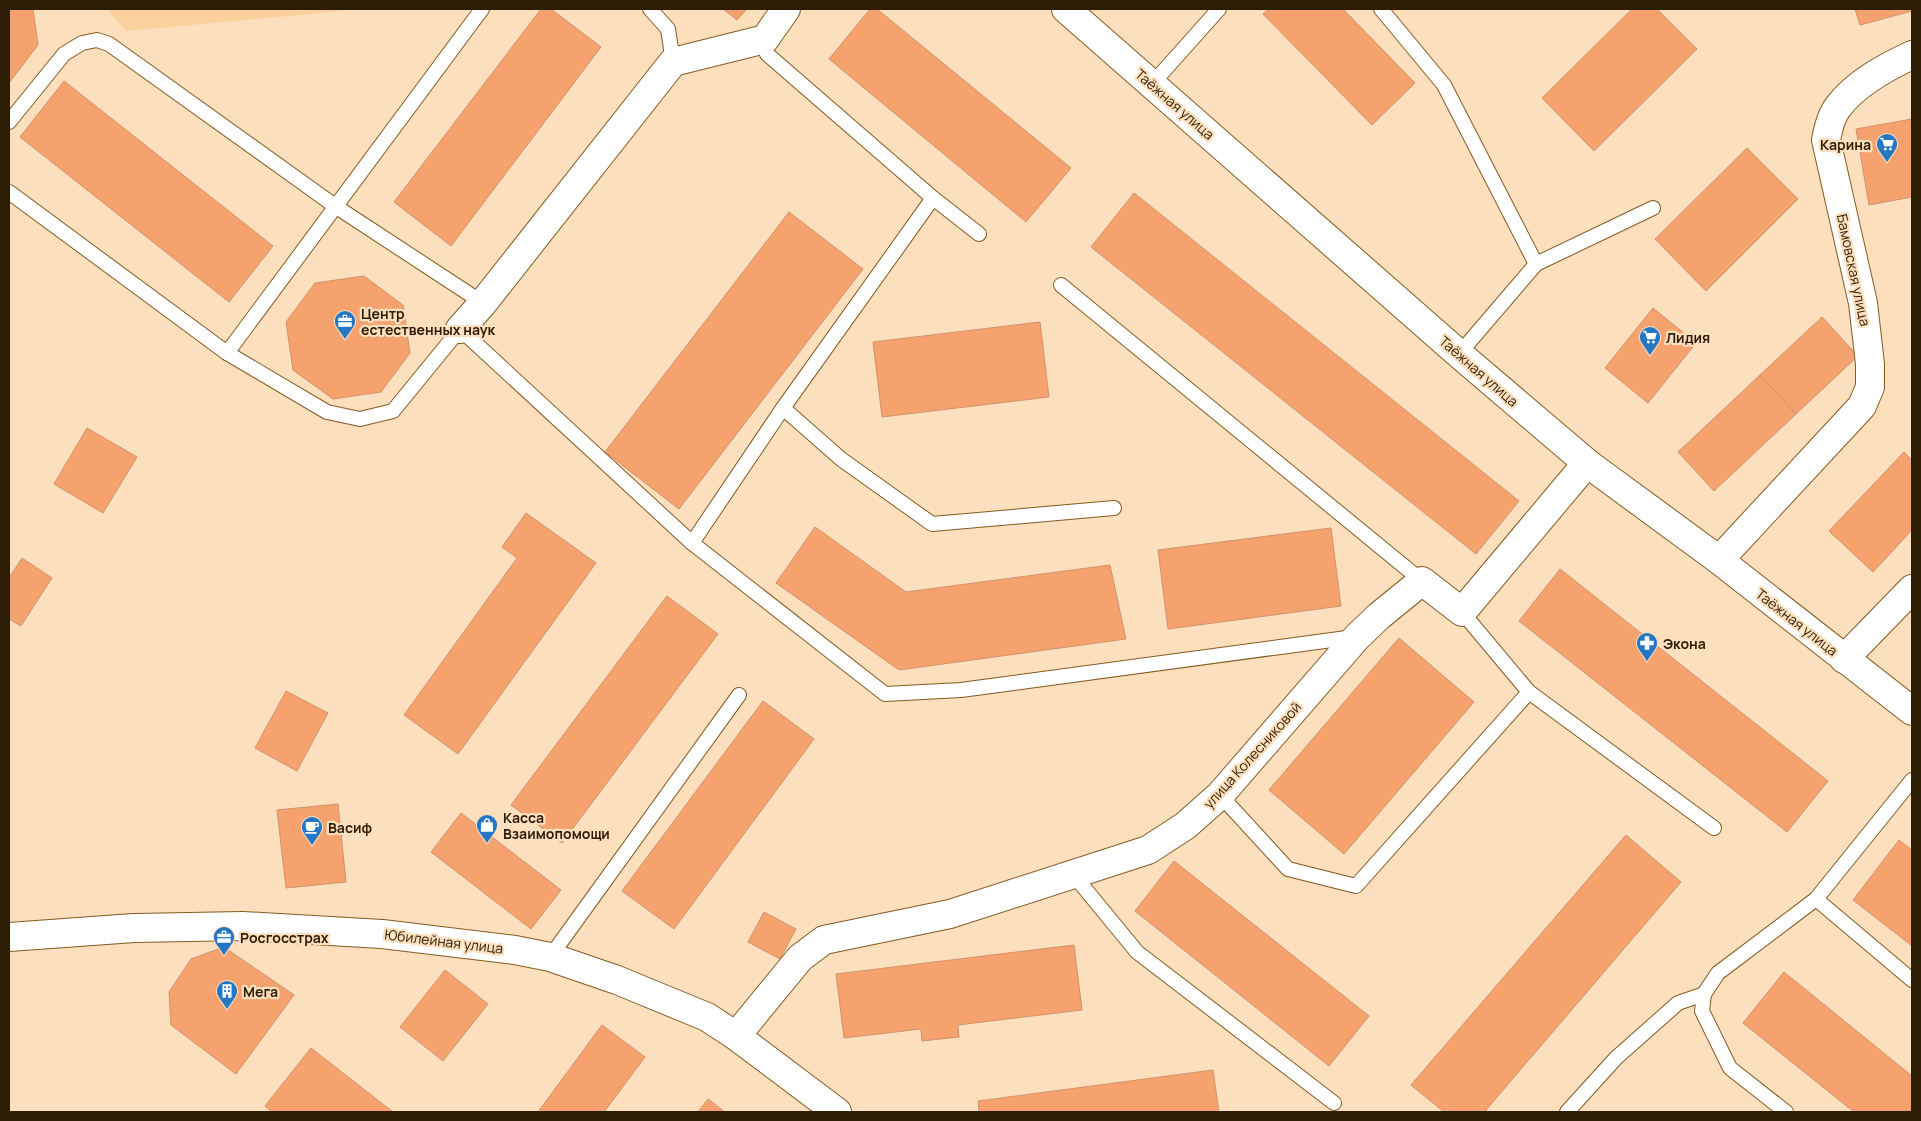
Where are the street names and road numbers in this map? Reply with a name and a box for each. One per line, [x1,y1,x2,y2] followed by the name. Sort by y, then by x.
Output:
[1131,64,1219,144] street label: Таёжная улица
[1833,212,1875,328] street label: Бамовская улица
[1435,331,1523,411] street label: Таёжная улица
[1752,584,1842,660] street label: Таёжная улица
[1199,698,1305,812] street label: улица Колесниковой
[384,924,504,958] street label: Юбилейная улица

